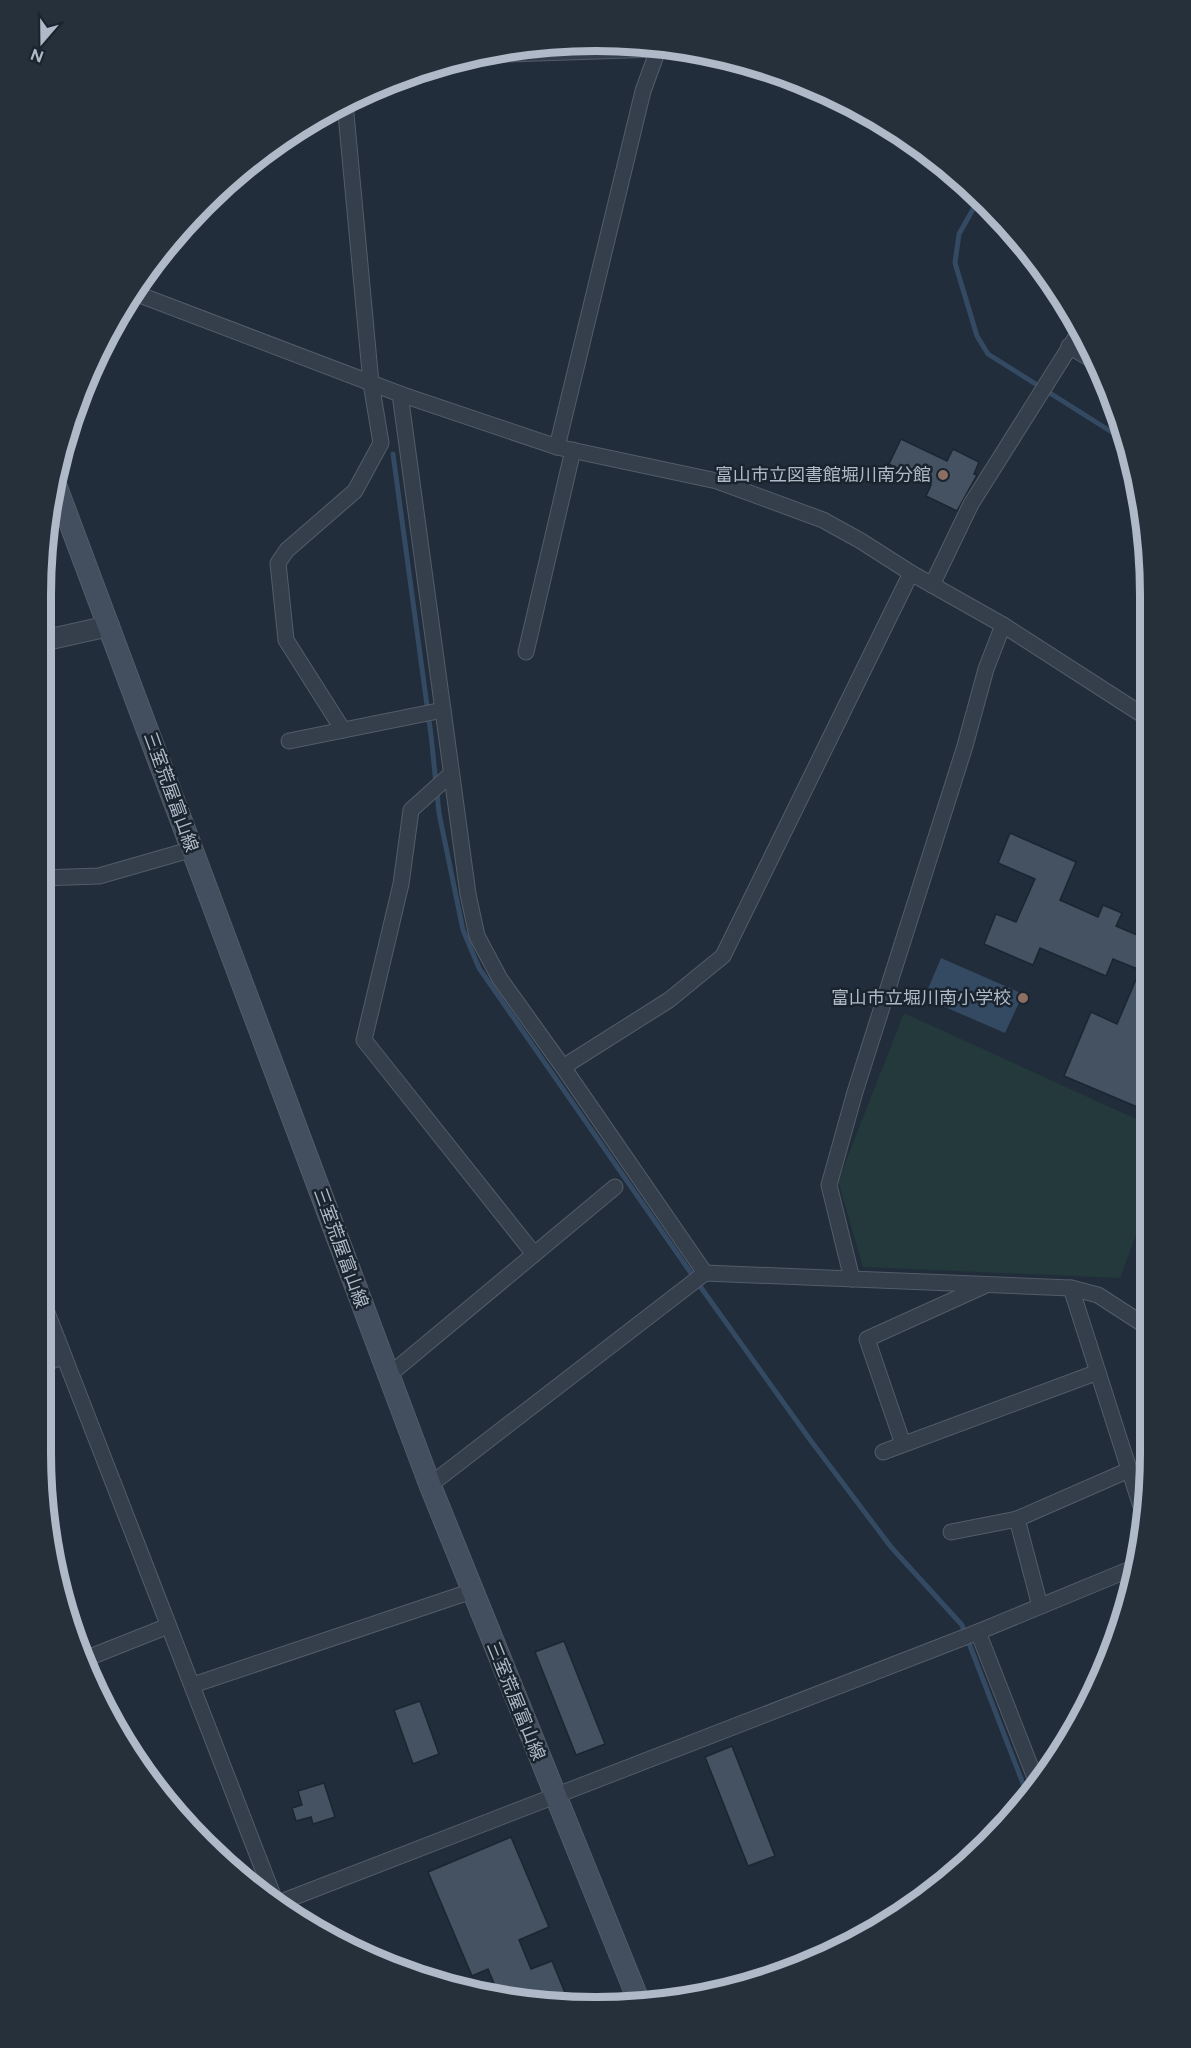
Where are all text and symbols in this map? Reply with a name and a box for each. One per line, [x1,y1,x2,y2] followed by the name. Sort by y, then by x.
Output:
[12,12,72,72] north arrow
[28,45,46,67] text: N
[715,464,931,486] place label: 富山市立図書館堀川南分館
[936,468,950,482] marker: 富山市立図書館堀川南分館
[139,729,203,855] street label: 三室荒屋富山線
[831,987,1011,1009] place label: 富山市立堀川南小学校
[1016,991,1030,1005] marker: 富山市立堀川南小学校
[309,1185,373,1311] street label: 三室荒屋富山線
[482,1638,550,1764] street label: 三室荒屋富山線

